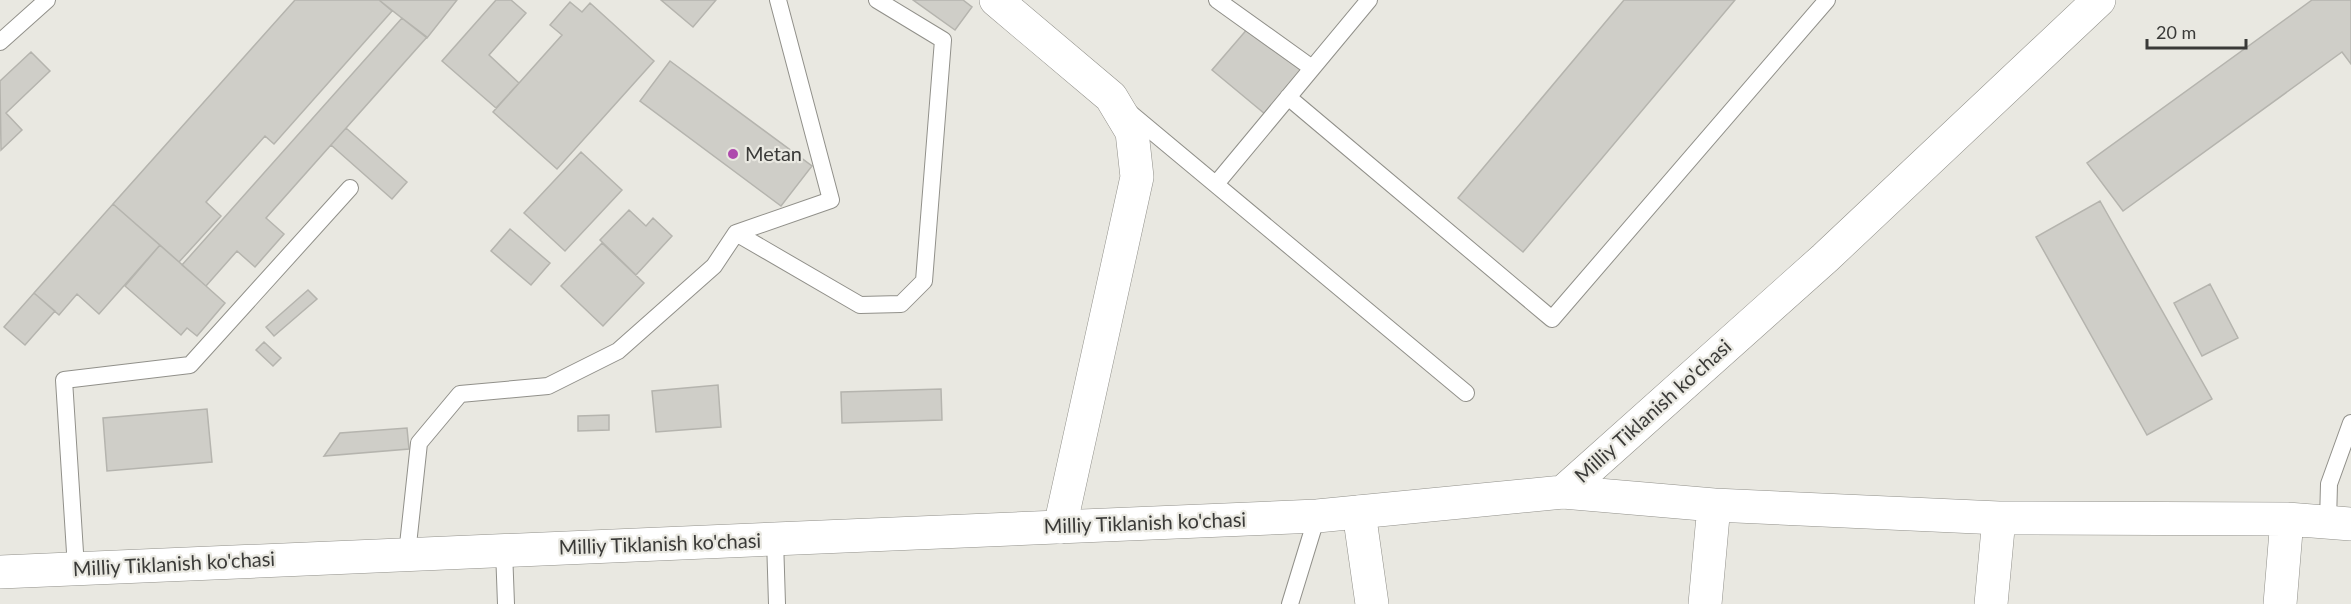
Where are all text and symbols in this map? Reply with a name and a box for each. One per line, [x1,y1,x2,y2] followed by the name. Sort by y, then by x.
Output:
[2147,12,2246,50] scale bar
[2156,21,2196,43] text: 20 m
[745,141,802,165] place label: Metan
[726,147,740,161] marker: Metan
[1569,334,1736,487] street label: Milliy Tiklanish ko'chasi
[1043,506,1247,538] street label: Milliy Tiklanish ko'chasi
[558,527,762,559] street label: Milliy Tiklanish ko'chasi
[72,546,276,580] street label: Milliy Tiklanish ko'chasi

